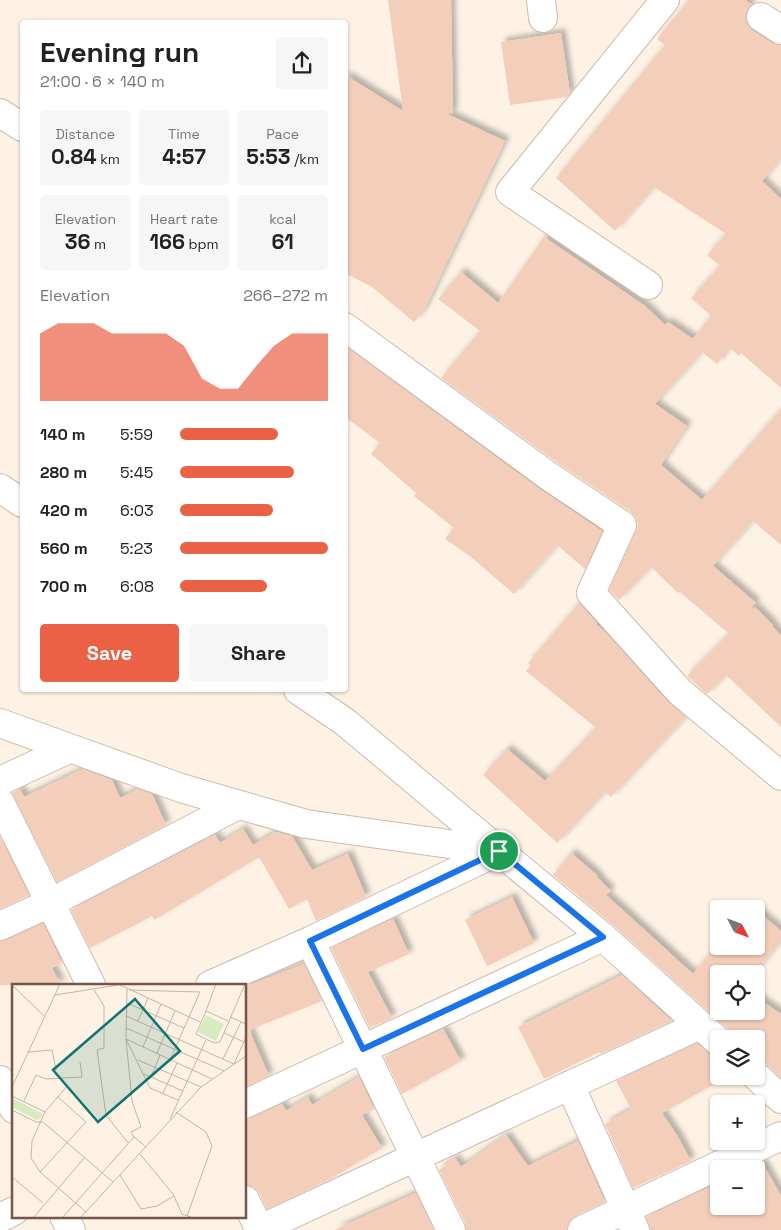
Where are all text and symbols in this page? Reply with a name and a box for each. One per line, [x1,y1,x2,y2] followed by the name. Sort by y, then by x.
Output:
[40,34,199,70] text: Evening run
[276,37,328,89] button: share
[40,71,165,92] text: 21:00 · 6 × 140 m
[56,125,115,143] text: Distance
[168,125,200,143] text: Time
[266,125,299,143] text: Pace
[51,143,97,170] text: 0.84
[162,143,206,170] text: 4:57
[246,143,291,170] text: 5:53
[97,150,120,168] text: km
[291,150,319,168] text: /km
[55,210,116,228] text: Elevation
[150,210,218,228] text: Heart rate
[269,210,296,228] text: kcal
[65,228,90,255] text: 36
[149,228,185,255] text: 166
[271,228,294,255] text: 61
[90,235,106,253] text: m
[185,235,219,253] text: bpm
[40,285,110,306] text: Elevation
[243,285,328,306] text: 266–272 m
[40,424,86,445] text: 140 m
[120,424,153,445] text: 5:59
[40,462,87,483] text: 280 m
[120,462,153,483] text: 5:45
[40,500,88,521] text: 420 m
[120,500,154,521] text: 6:03
[40,538,88,559] text: 560 m
[120,538,153,559] text: 5:23
[40,576,87,597] text: 700 m
[120,576,154,597] text: 6:08
[40,624,179,682] button: Save
[189,624,328,682] button: Share
[478,830,520,872] pin
[485,837,513,865] icon: arrive
[710,900,765,955] north arrow
[710,900,765,1215] map controls
[710,965,765,1020] button: locate
[12,984,246,1218] inset map
[710,1030,765,1085] button: layers
[710,1095,765,1150] button: +
[710,1160,765,1215] button: −

